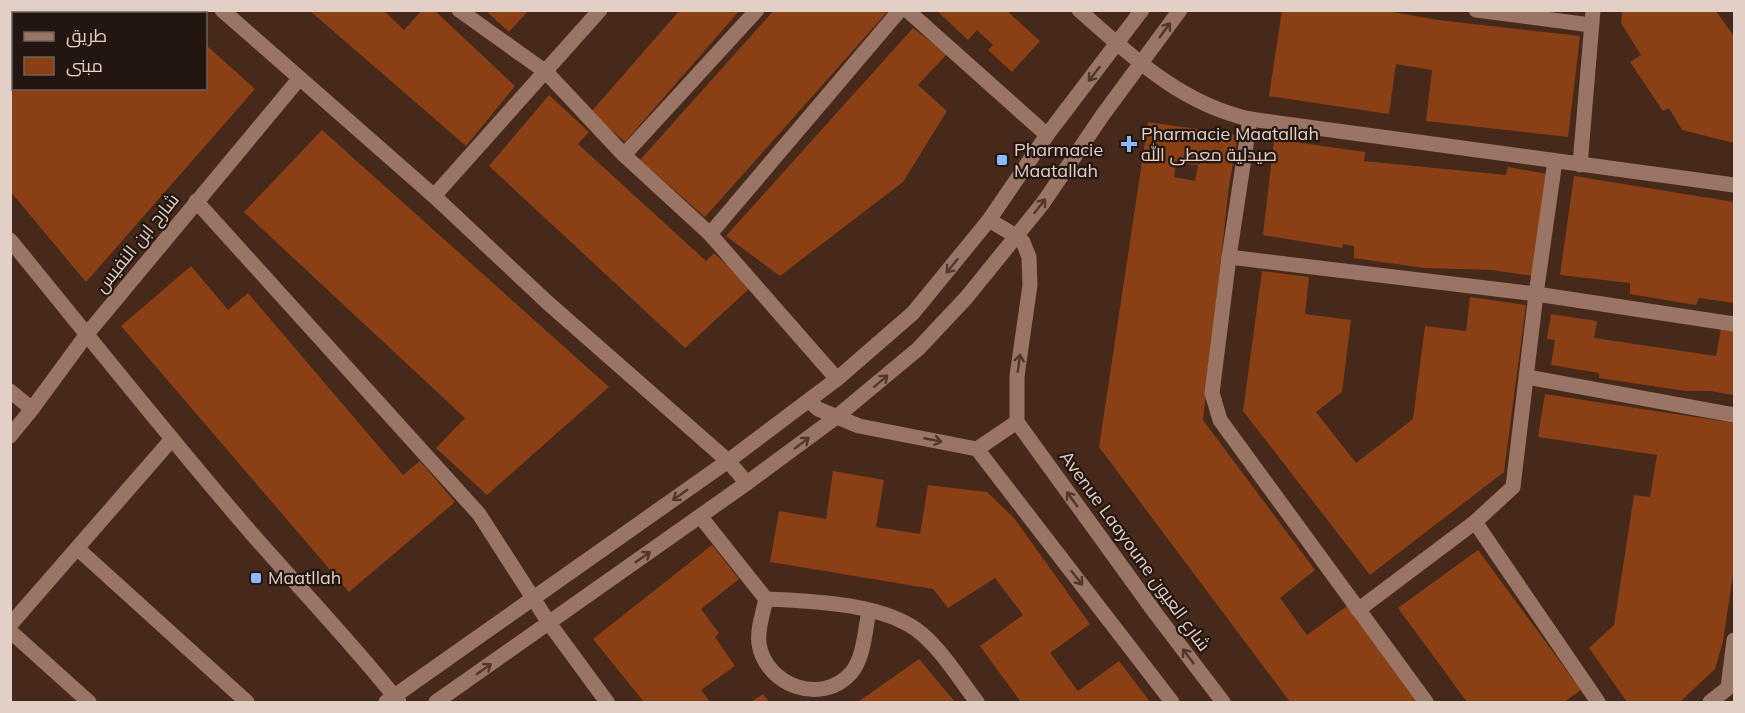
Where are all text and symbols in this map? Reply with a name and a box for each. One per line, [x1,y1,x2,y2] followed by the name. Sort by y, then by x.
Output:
[12,12,207,90] legend
[1159,23,1171,39] one-way arrow
[66,24,107,48] text: طريق
[66,54,103,77] text: مبنى
[1088,66,1101,82] one-way arrow
[1141,122,1319,166] place label: Pharmacie Maatallah صيدلية معطى الله
[1122,137,1136,151] marker: Pharmacie Maatallah صيدلية معطى الله
[1014,138,1103,182] place label: Pharmacie Maatallah
[995,153,1009,167] marker: Pharmacie Maatallah
[89,188,185,298] street label: شارح ابن النفيس
[1033,199,1046,215] one-way arrow
[946,258,959,274] one-way arrow
[1014,354,1025,374] one-way arrow
[873,374,888,388] one-way arrow
[923,435,942,446] one-way arrow
[793,437,809,449] one-way arrow
[1054,446,1216,656] street label: Avenue Laayoune شارع العيون
[673,489,689,501] one-way arrow
[1066,491,1079,507] one-way arrow
[635,550,651,563] one-way arrow
[268,566,341,589] place label: Maatllah
[1070,570,1083,586] one-way arrow
[249,571,263,585] marker: Maatllah
[1181,648,1194,664] one-way arrow
[475,663,491,675] one-way arrow

